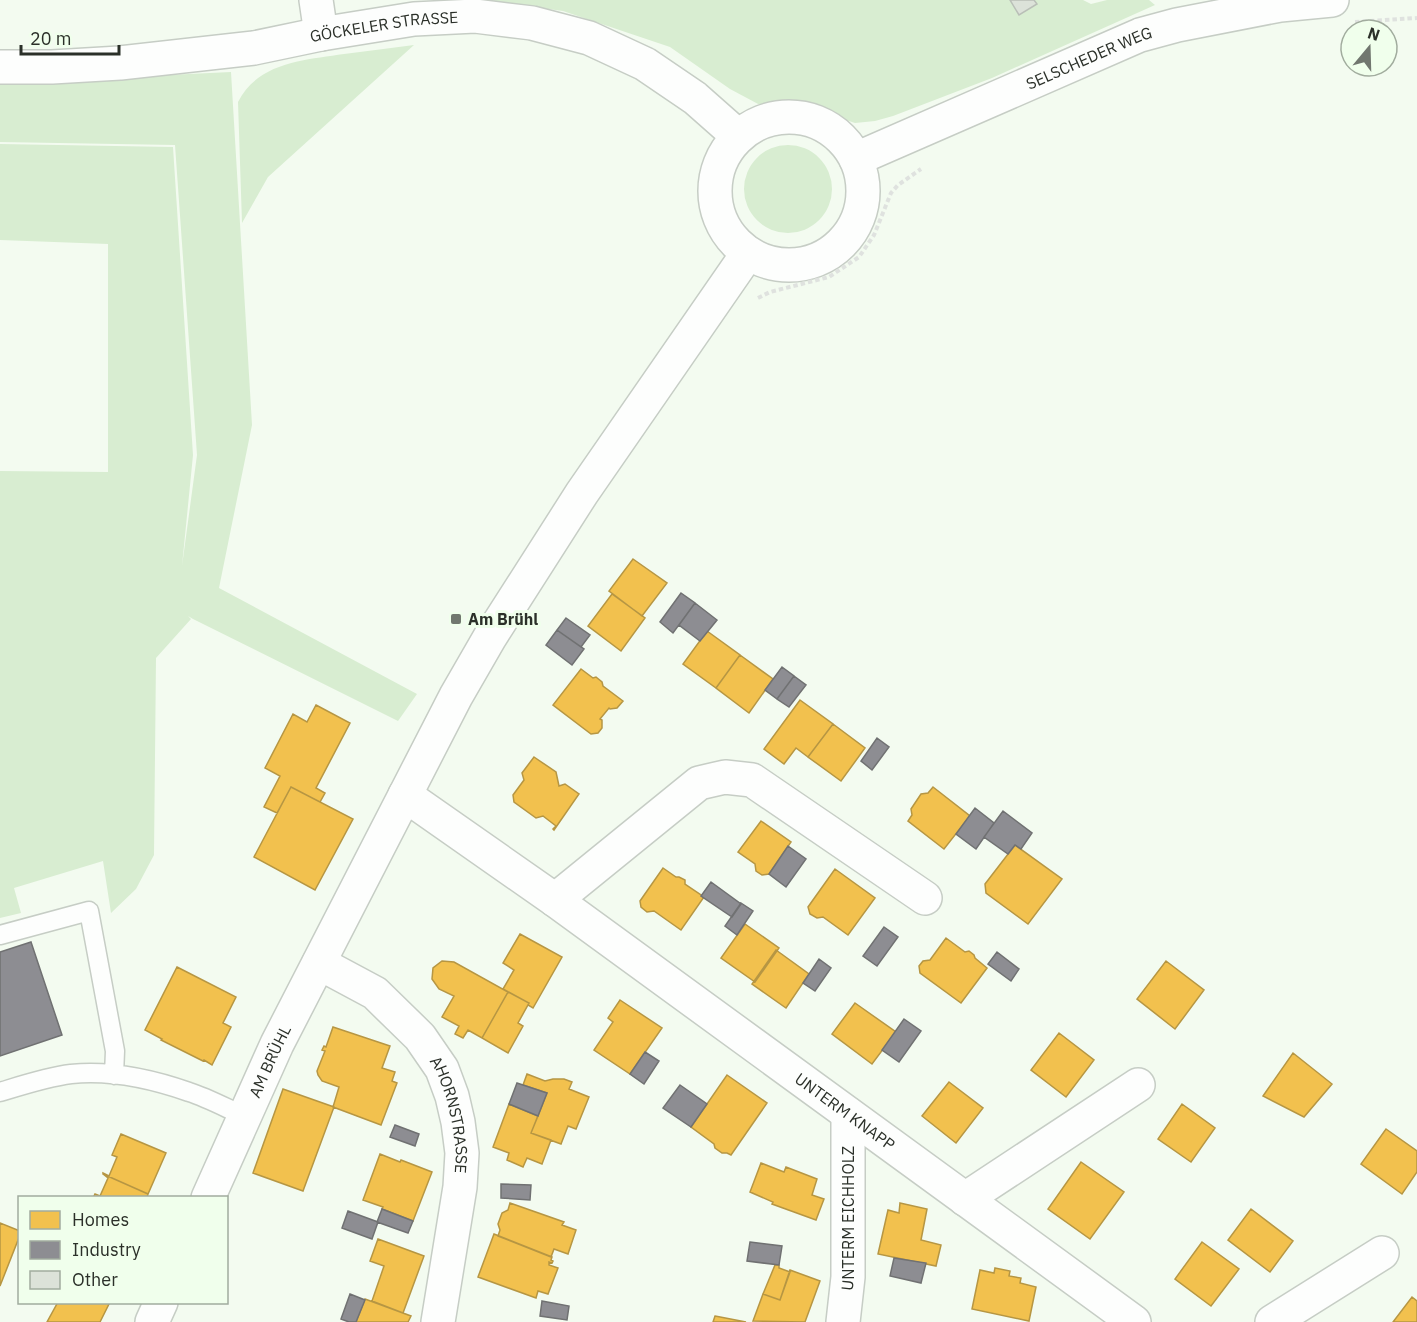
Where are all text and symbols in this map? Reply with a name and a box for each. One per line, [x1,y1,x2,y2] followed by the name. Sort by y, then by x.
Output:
[308,7,459,46] street label: GÖCKELER STRASSE
[21,18,118,56] scale bar
[1339,18,1399,78] north arrow
[1023,22,1154,94] street label: SELSCHEDER WEG
[1365,22,1383,45] text: N
[30,27,72,50] text: 20 m
[468,609,538,629] place label: Am Brühl
[449,612,463,626] marker: Am Brühl
[244,1022,295,1101] street label: AM BRÜHL
[426,1052,472,1174] street label: AHORNSTRASSE
[791,1068,899,1155] street label: UNTERM KNAPP
[837,1146,858,1292] street label: UNTERM EICHHOLZ
[18,1196,228,1304] legend
[72,1208,129,1231] text: Homes
[72,1238,141,1261] text: Industry
[72,1268,118,1291] text: Other

